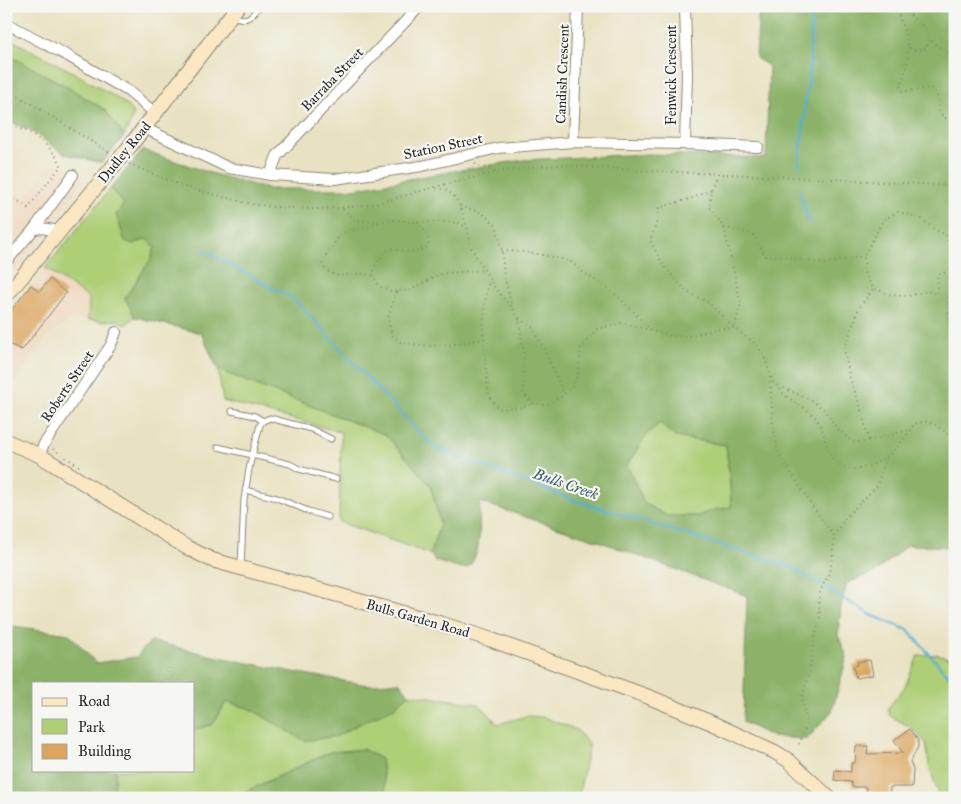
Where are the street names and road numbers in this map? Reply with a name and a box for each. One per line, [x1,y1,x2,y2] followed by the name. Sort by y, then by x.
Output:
[552,24,573,124] street label: Candish Crescent
[663,25,680,125] street label: Fenwick Crescent
[298,44,367,115] street label: Barraba Street
[94,118,154,187] street label: Dudley Road
[402,130,484,163] street label: Station Street
[37,347,98,425] street label: Roberts Street
[364,596,472,641] street label: Bulls Garden Road

